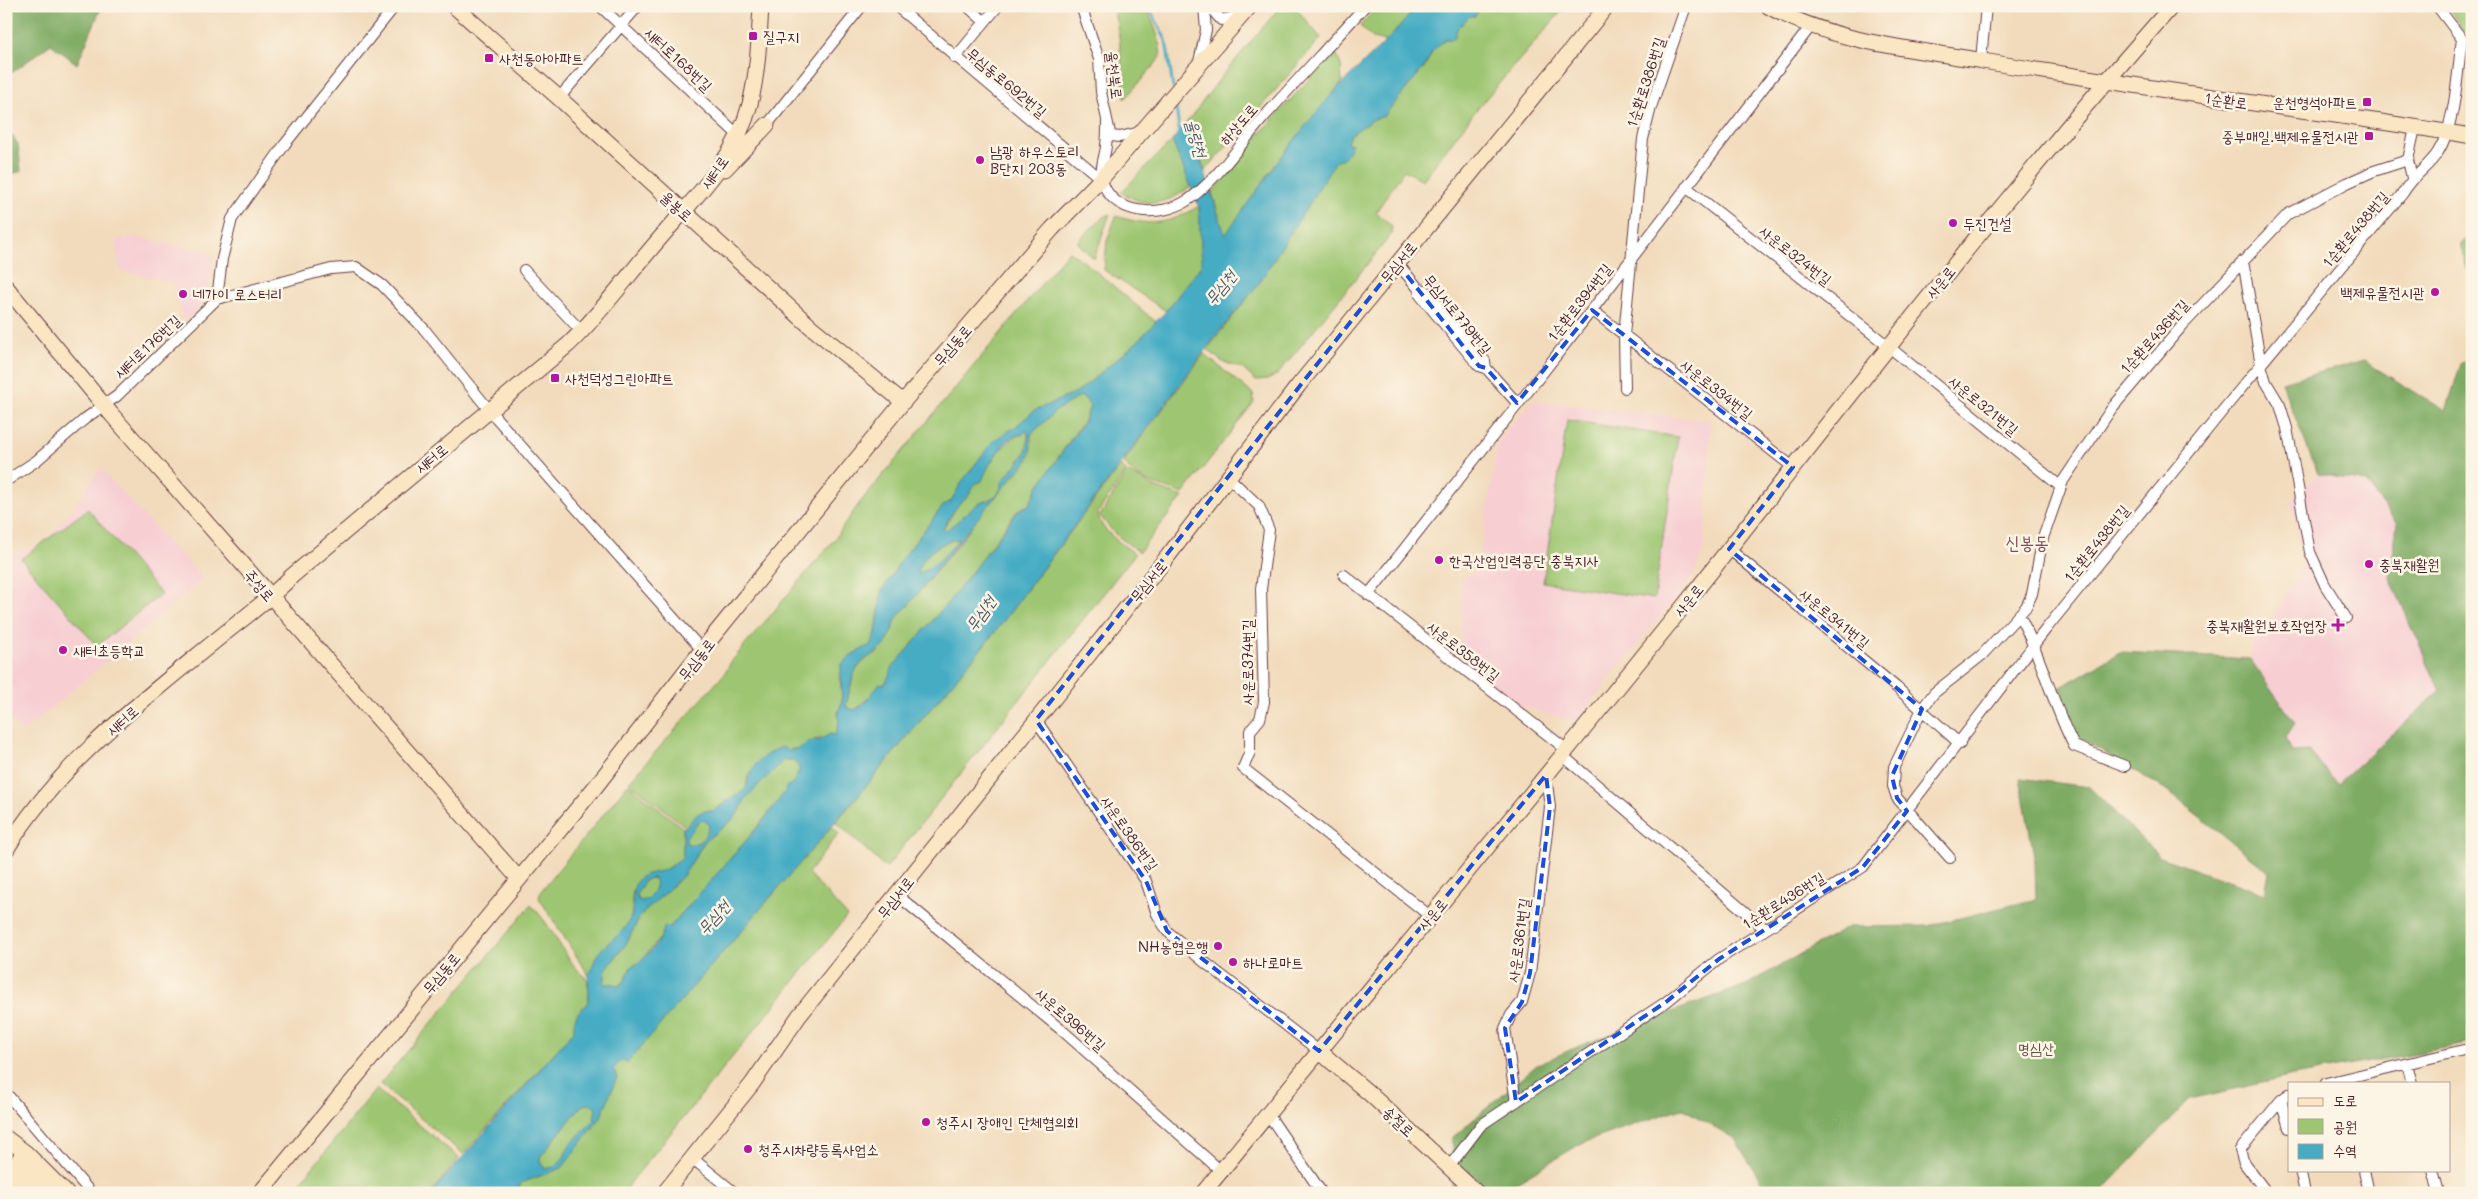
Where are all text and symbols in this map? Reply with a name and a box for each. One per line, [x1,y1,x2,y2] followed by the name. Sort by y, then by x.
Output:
[641,23,717,95] street label: 새터로168번길
[763,26,799,46] place label: 질구지
[747,30,759,42] marker: 질구지
[1621,34,1669,130] street label: 1순환로386번길
[963,43,1051,121] street label: 무심동로692번길
[499,48,584,68] place label: 사천동아아파트
[1102,50,1128,100] street label: 율천북로
[483,52,495,64] marker: 사천동아아파트
[2203,87,2249,113] street label: 1순환로
[2273,92,2357,112] place label: 운천형석아파트
[2361,96,2373,108] marker: 운천형석아파트
[1215,99,1261,149] street label: 하상도로
[1182,117,1213,162] water label: 율량천
[2222,126,2359,146] place label: 중부매일.백제유물전시관
[2363,130,2375,142] marker: 중부매일.백제유물전시관
[990,141,1079,178] place label: 남광 하우스토리 B단지 203동
[695,151,733,193] street label: 새터로
[974,154,986,166] marker: 남광 하우스토리 B단지 203동
[657,186,697,226] street label: 율봉로
[2317,187,2393,271] street label: 1순환로438번길
[1963,213,2011,233] place label: 두진건설
[1947,217,1959,229] marker: 두진건설
[1756,221,1836,289] street label: 사운로324번길
[1375,237,1421,287] street label: 무심서로
[1542,259,1616,345] street label: 1순환로394번길
[1921,262,1959,302] street label: 사운로
[1200,264,1242,309] water label: 무심천
[1419,270,1497,358] street label: 무심서로779번길
[2341,282,2425,302] place label: 백제유물전시관
[193,284,282,304] place label: 네가이 로스터리
[2429,286,2441,298] marker: 백제유물전시관
[177,288,189,300] marker: 네가이 로스터리
[2115,294,2193,378] street label: 1순환로436번길
[109,310,185,382] street label: 새터로176번길
[929,320,975,370] street label: 무심동로
[1677,354,1757,424] street label: 사운로334번길
[565,368,674,388] place label: 사천덕성그린아파트
[1945,371,2023,439] street label: 사운로321번길
[549,372,561,384] marker: 사천덕성그린아파트
[411,439,451,477] street label: 새터로
[2059,500,2133,586] street label: 1순환로438번길
[2005,530,2049,554] district label: 신봉동
[1449,550,1599,570] place label: 한국산업인력공단 충북지사
[1433,554,1445,566] marker: 한국산업인력공단 충북지사
[2379,554,2439,574] place label: 충북재활원
[1125,556,1171,606] street label: 무심서로
[2363,558,2375,570] marker: 충북재활원
[241,565,279,605] street label: 주성로
[1669,580,1707,620] street label: 사운로
[1796,584,1874,652] street label: 사운로341번길
[960,589,1001,635] water label: 무심천
[2206,615,2327,635] place label: 충북재활원보호작업장
[1424,616,1504,686] street label: 사운로358번길
[2331,618,2345,632] marker: 충북재활원보호작업장
[1237,619,1257,705] street label: 사운로374번길
[673,634,719,684] street label: 무심동로
[73,640,145,660] place label: 새터초등학교
[57,644,69,656] marker: 새터초등학교
[102,701,142,739] street label: 새터로
[1097,792,1163,874] street label: 사운로386번길
[1738,867,1828,933] street label: 1순환로436번길
[872,872,918,922] street label: 무심서로
[692,894,735,938] water label: 무심천
[1413,894,1451,934] street label: 사운로
[1502,897,1534,983] street label: 사운로361번길
[1138,936,1208,956] place label: NH농협은행
[1212,940,1224,952] marker: NH농협은행
[418,948,464,998] street label: 무심동로
[1243,952,1303,972] place label: 하나로마트
[1227,956,1239,968] marker: 하나로마트
[1032,983,1110,1055] street label: 사운로396번길
[2018,1038,2054,1058] park label: 명심산
[2288,1082,2450,1172] legend
[2333,1090,2357,1110] text: 도로
[1379,1101,1419,1141] street label: 송절로
[936,1112,1078,1132] place label: 청주시 장애인 단체협의회
[920,1116,932,1128] marker: 청주시 장애인 단체협의회
[2333,1116,2357,1136] text: 공원
[758,1139,879,1159] place label: 청주시차량등록사업소
[2333,1140,2357,1160] text: 수역
[742,1143,754,1155] marker: 청주시차량등록사업소

